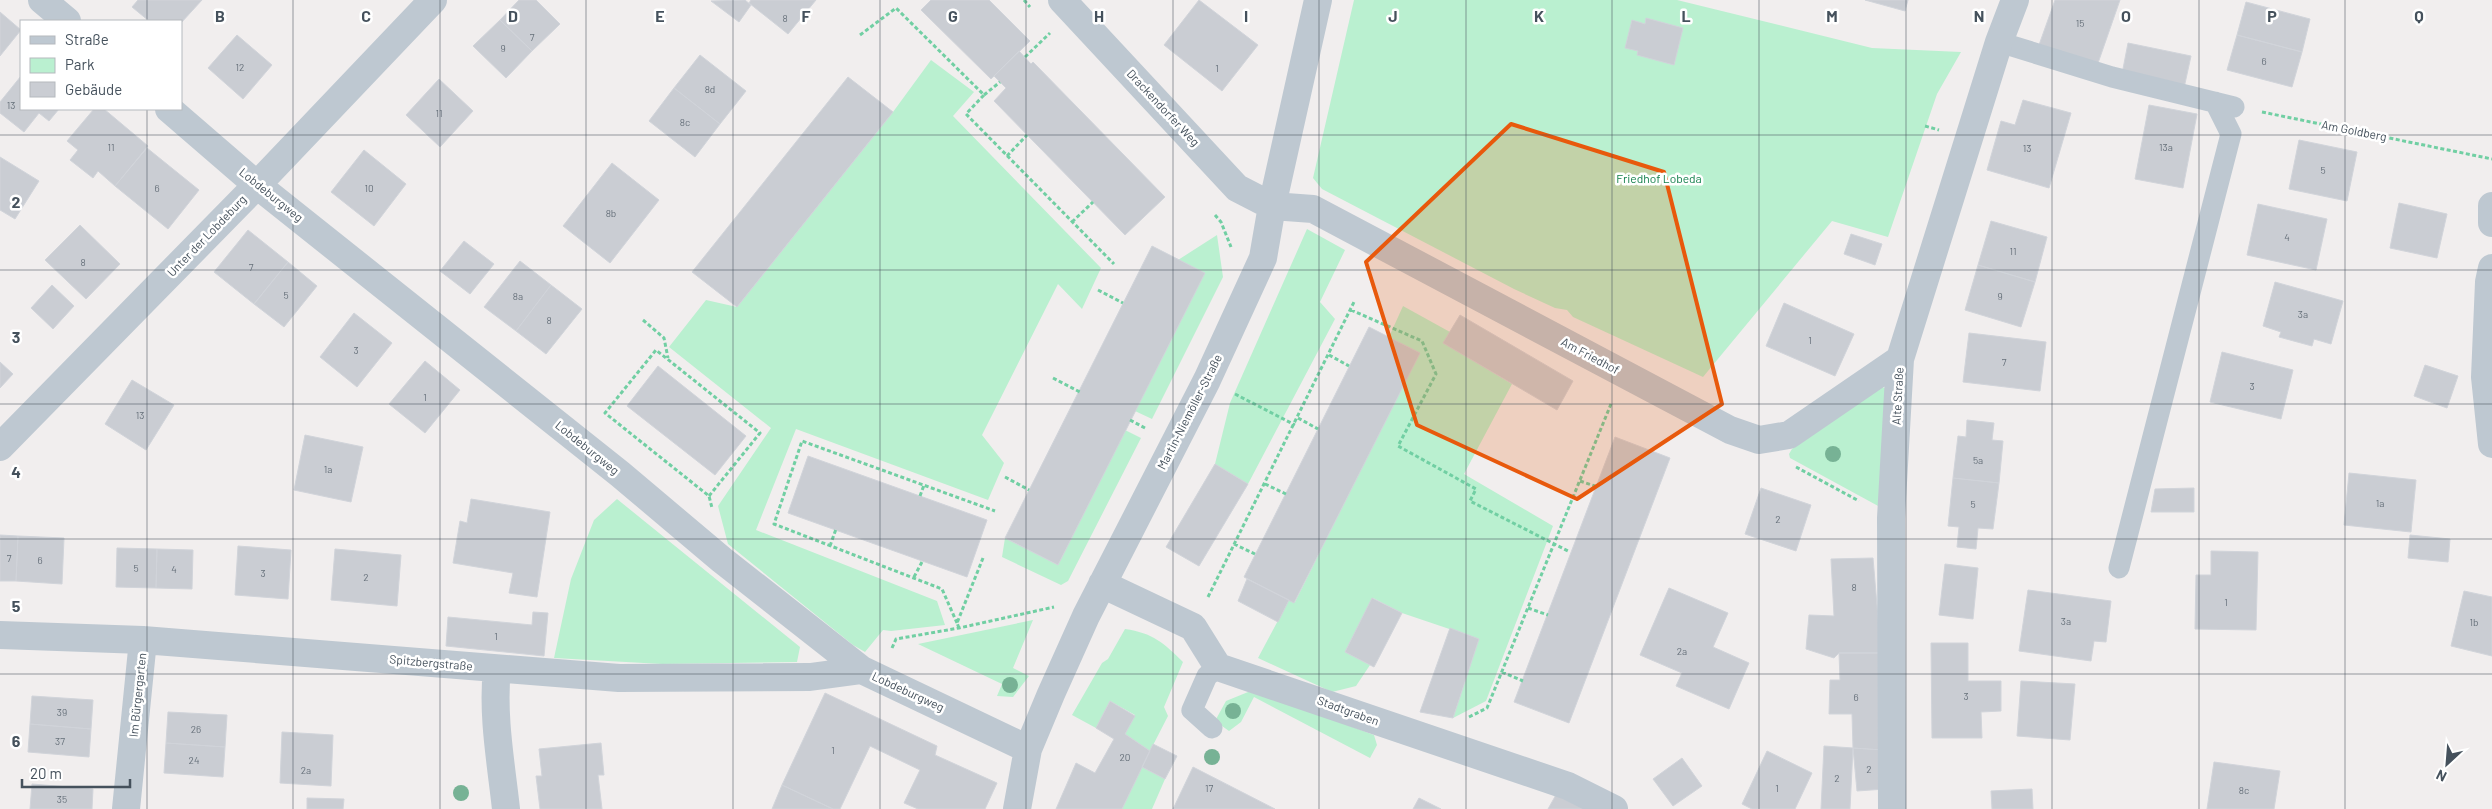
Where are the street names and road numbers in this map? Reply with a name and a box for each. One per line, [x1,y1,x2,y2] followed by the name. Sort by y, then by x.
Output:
[1125,66,1203,149] street label: Drackendorfer Weg
[2320,117,2388,143] street label: Am Goldberg
[237,164,306,224] street label: Lobdeburgweg
[164,192,249,279] street label: Unter der Lobdeburg
[1559,334,1622,376] street label: Am Friedhof
[1154,352,1224,472] street label: Martin-Niemöller-Straße
[1888,367,1906,425] street label: Alte Straße
[553,417,622,477] street label: Lobdeburgweg
[389,651,473,673] street label: Spitzbergstraße
[126,652,148,738] street label: Im Bürgergarten
[870,668,947,714] street label: Lobdeburgweg
[1316,692,1381,728] street label: Stadtgraben

